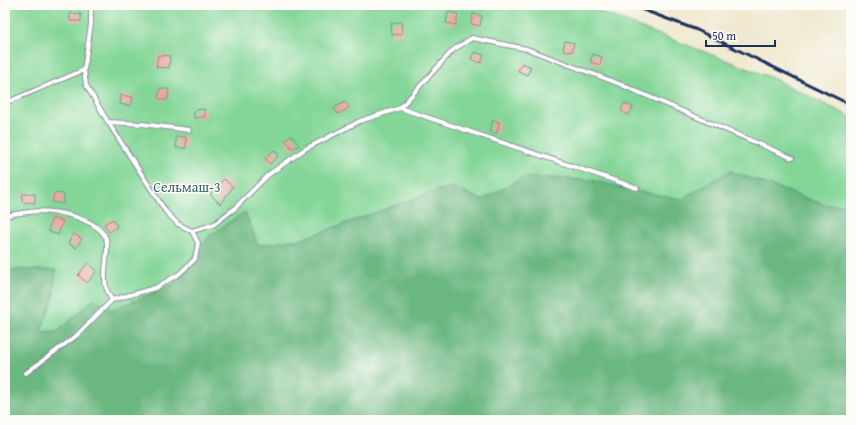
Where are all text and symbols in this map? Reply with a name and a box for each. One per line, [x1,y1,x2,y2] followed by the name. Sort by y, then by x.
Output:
[706,22,775,48] scale bar
[712,27,736,44] text: 50 m
[153,177,221,197] park label: Сельмаш-3

